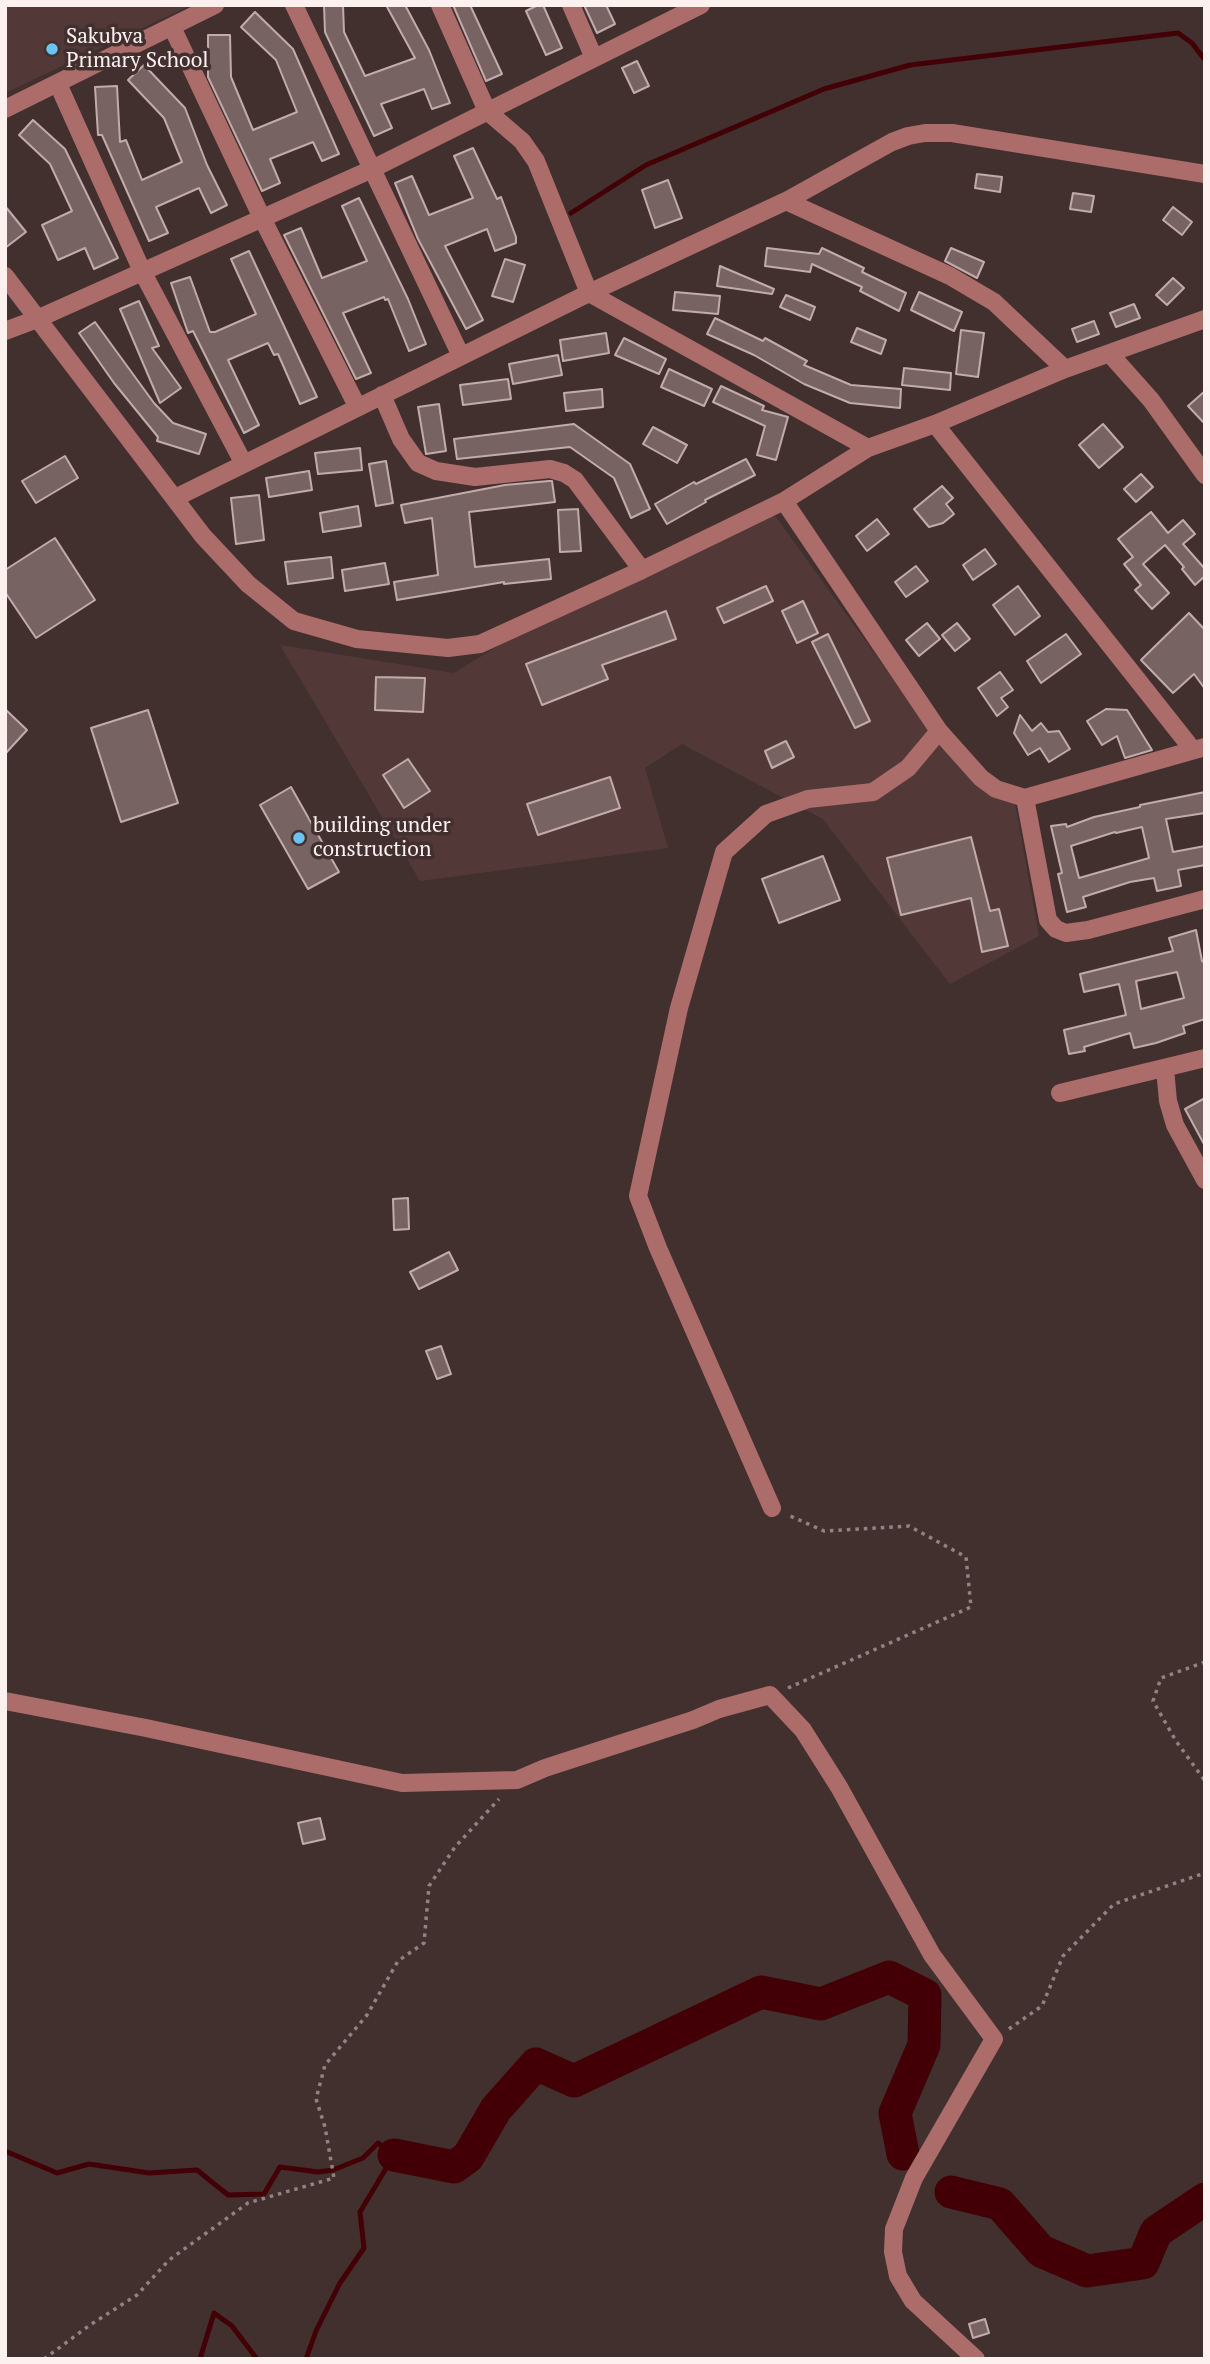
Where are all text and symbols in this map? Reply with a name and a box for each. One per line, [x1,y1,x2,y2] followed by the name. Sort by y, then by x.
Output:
[66,24,209,74] place label: Sakubva Primary School
[44,41,60,57] marker: Sakubva Primary School
[313,813,451,863] place label: building under construction
[291,830,307,846] marker: building under construction

